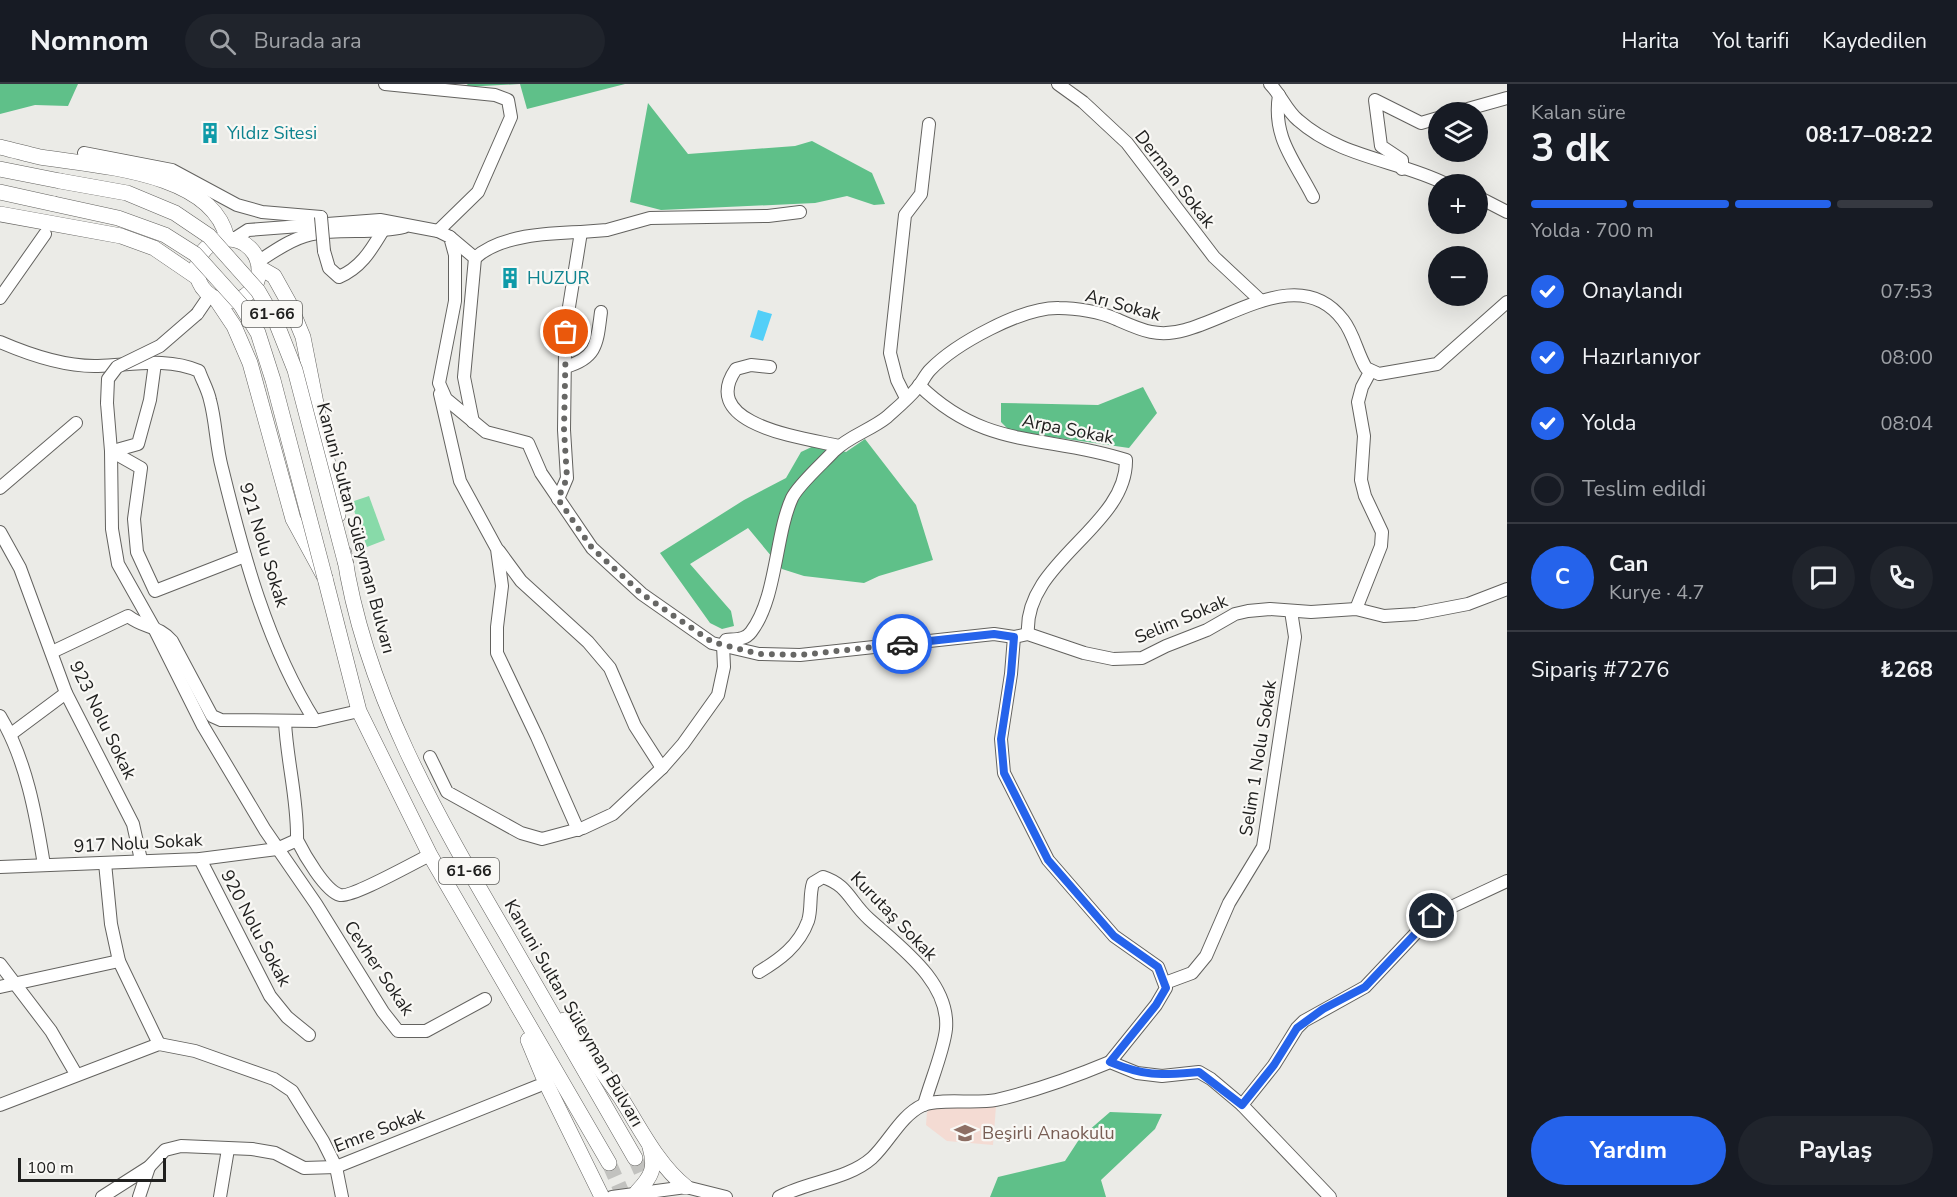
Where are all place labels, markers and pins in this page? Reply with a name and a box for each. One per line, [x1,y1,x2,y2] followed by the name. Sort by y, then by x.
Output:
[198,121,222,145] building icon: Yıldız Sitesi
[226,121,317,145] place label: Yıldız Sitesi
[498,266,522,290] building icon: HUZUR
[527,266,590,290] place label: HUZUR
[540,306,591,357] pin
[1406,890,1457,941] pin
[953,1121,977,1145] school or university icon: Beşirli Anaokulu
[982,1121,1115,1145] place label: Beşirli Anaokulu

